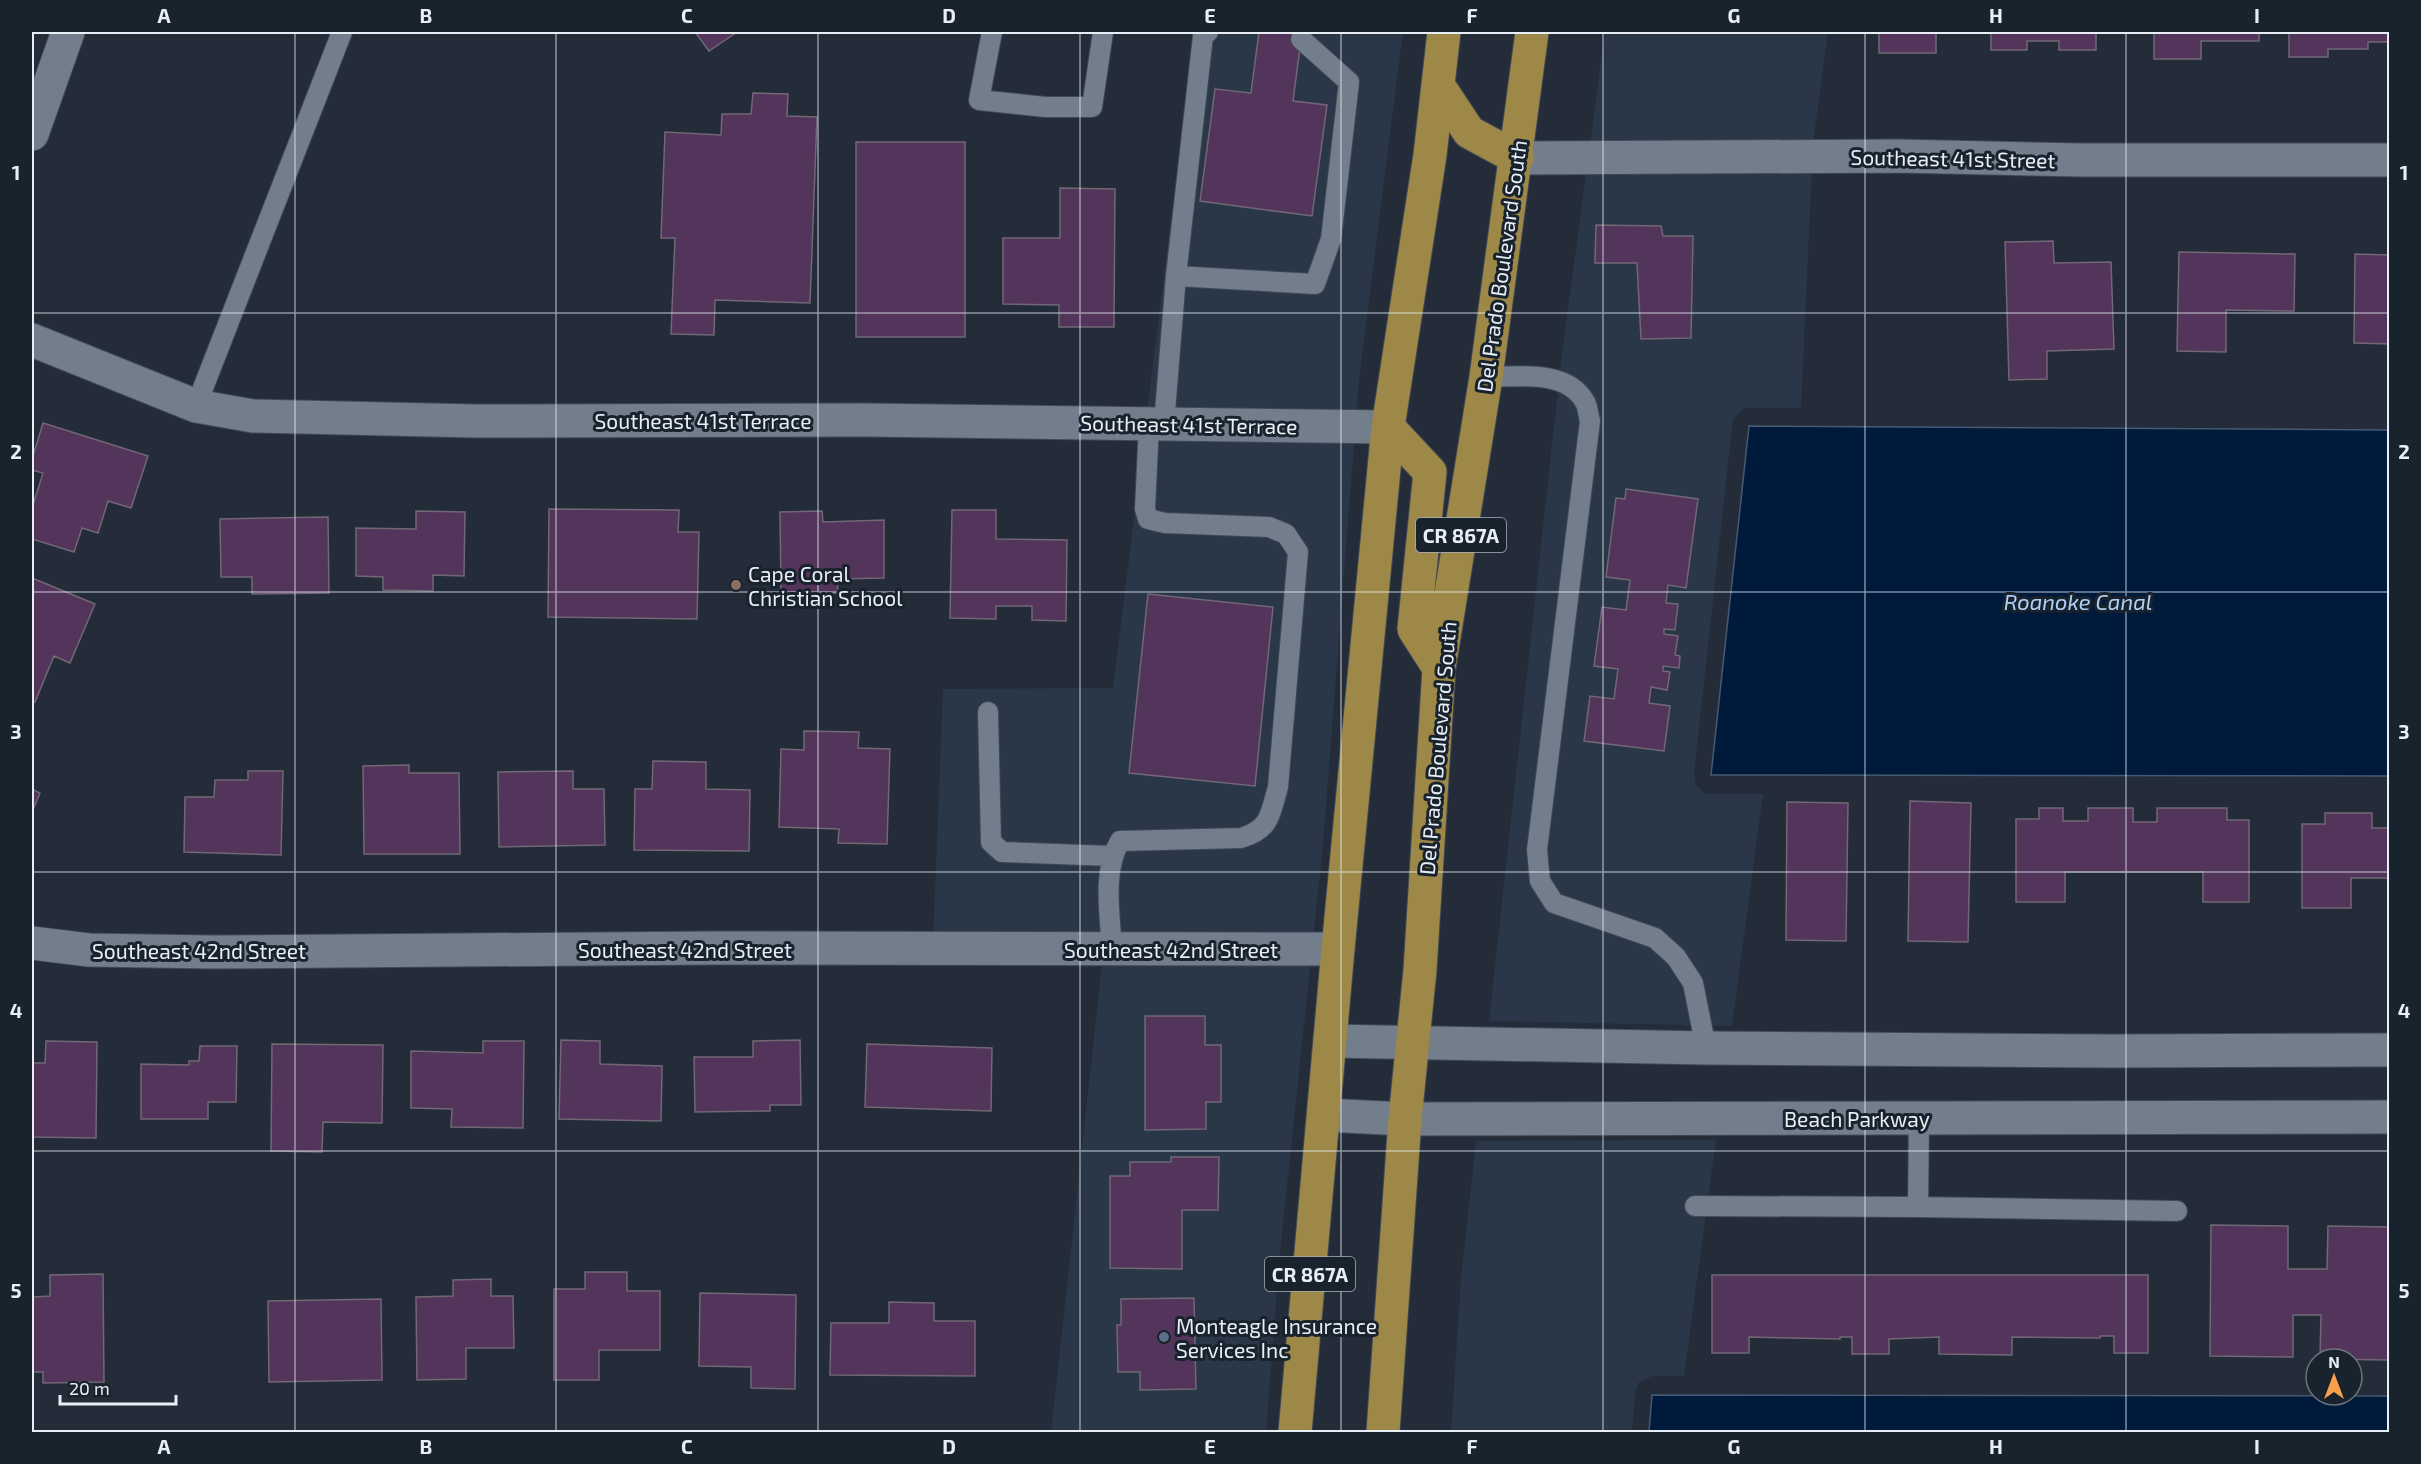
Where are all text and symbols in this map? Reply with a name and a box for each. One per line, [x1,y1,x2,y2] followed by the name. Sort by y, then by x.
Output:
[157,3,171,27] text: A
[420,3,432,27] text: B
[681,3,693,27] text: C
[942,3,956,27] text: D
[1204,3,1216,27] text: E
[1466,3,1478,27] text: F
[1728,3,1740,27] text: G
[1989,3,2003,27] text: H
[2254,3,2260,27] text: I
[1471,138,1531,394] street label: Del Prado Boulevard South
[1850,144,2056,172] street label: Southeast 41st Street
[12,160,20,184] text: 1
[2400,160,2408,184] text: 1
[594,408,812,433] street label: Southeast 41st Terrace
[1080,410,1298,438] street label: Southeast 41st Terrace
[10,439,22,463] text: 2
[2398,439,2410,463] text: 2
[1416,518,1506,552] road number: CR 867A
[748,561,903,610] place label: Cape Coral Christian School
[729,578,743,592] marker: Cape Coral Christian School
[2004,588,2152,614] water label: Roanoke Canal
[1413,620,1461,876] street label: Del Prado Boulevard South
[10,719,22,743] text: 3
[2398,719,2410,743] text: 3
[578,937,792,962] street label: Southeast 42nd Street
[1064,937,1278,962] street label: Southeast 42nd Street
[92,938,306,963] street label: Southeast 42nd Street
[10,998,23,1022] text: 4
[2398,998,2411,1022] text: 4
[1784,1106,1930,1131] street label: Beach Parkway
[1265,1257,1355,1291] road number: CR 867A
[10,1278,22,1302] text: 5
[2398,1278,2410,1302] text: 5
[1176,1313,1377,1362] place label: Monteagle Insurance Services Inc
[1157,1330,1171,1344] marker: Monteagle Insurance Services Inc
[2304,1347,2364,1407] north arrow
[2328,1352,2340,1371] text: N
[60,1368,176,1406] scale bar
[69,1377,110,1399] text: 20 m
[157,1434,171,1458] text: A
[420,1434,432,1458] text: B
[681,1434,693,1458] text: C
[942,1434,956,1458] text: D
[1204,1434,1216,1458] text: E
[1466,1434,1478,1458] text: F
[1728,1434,1740,1458] text: G
[1989,1434,2003,1458] text: H
[2254,1434,2260,1458] text: I

